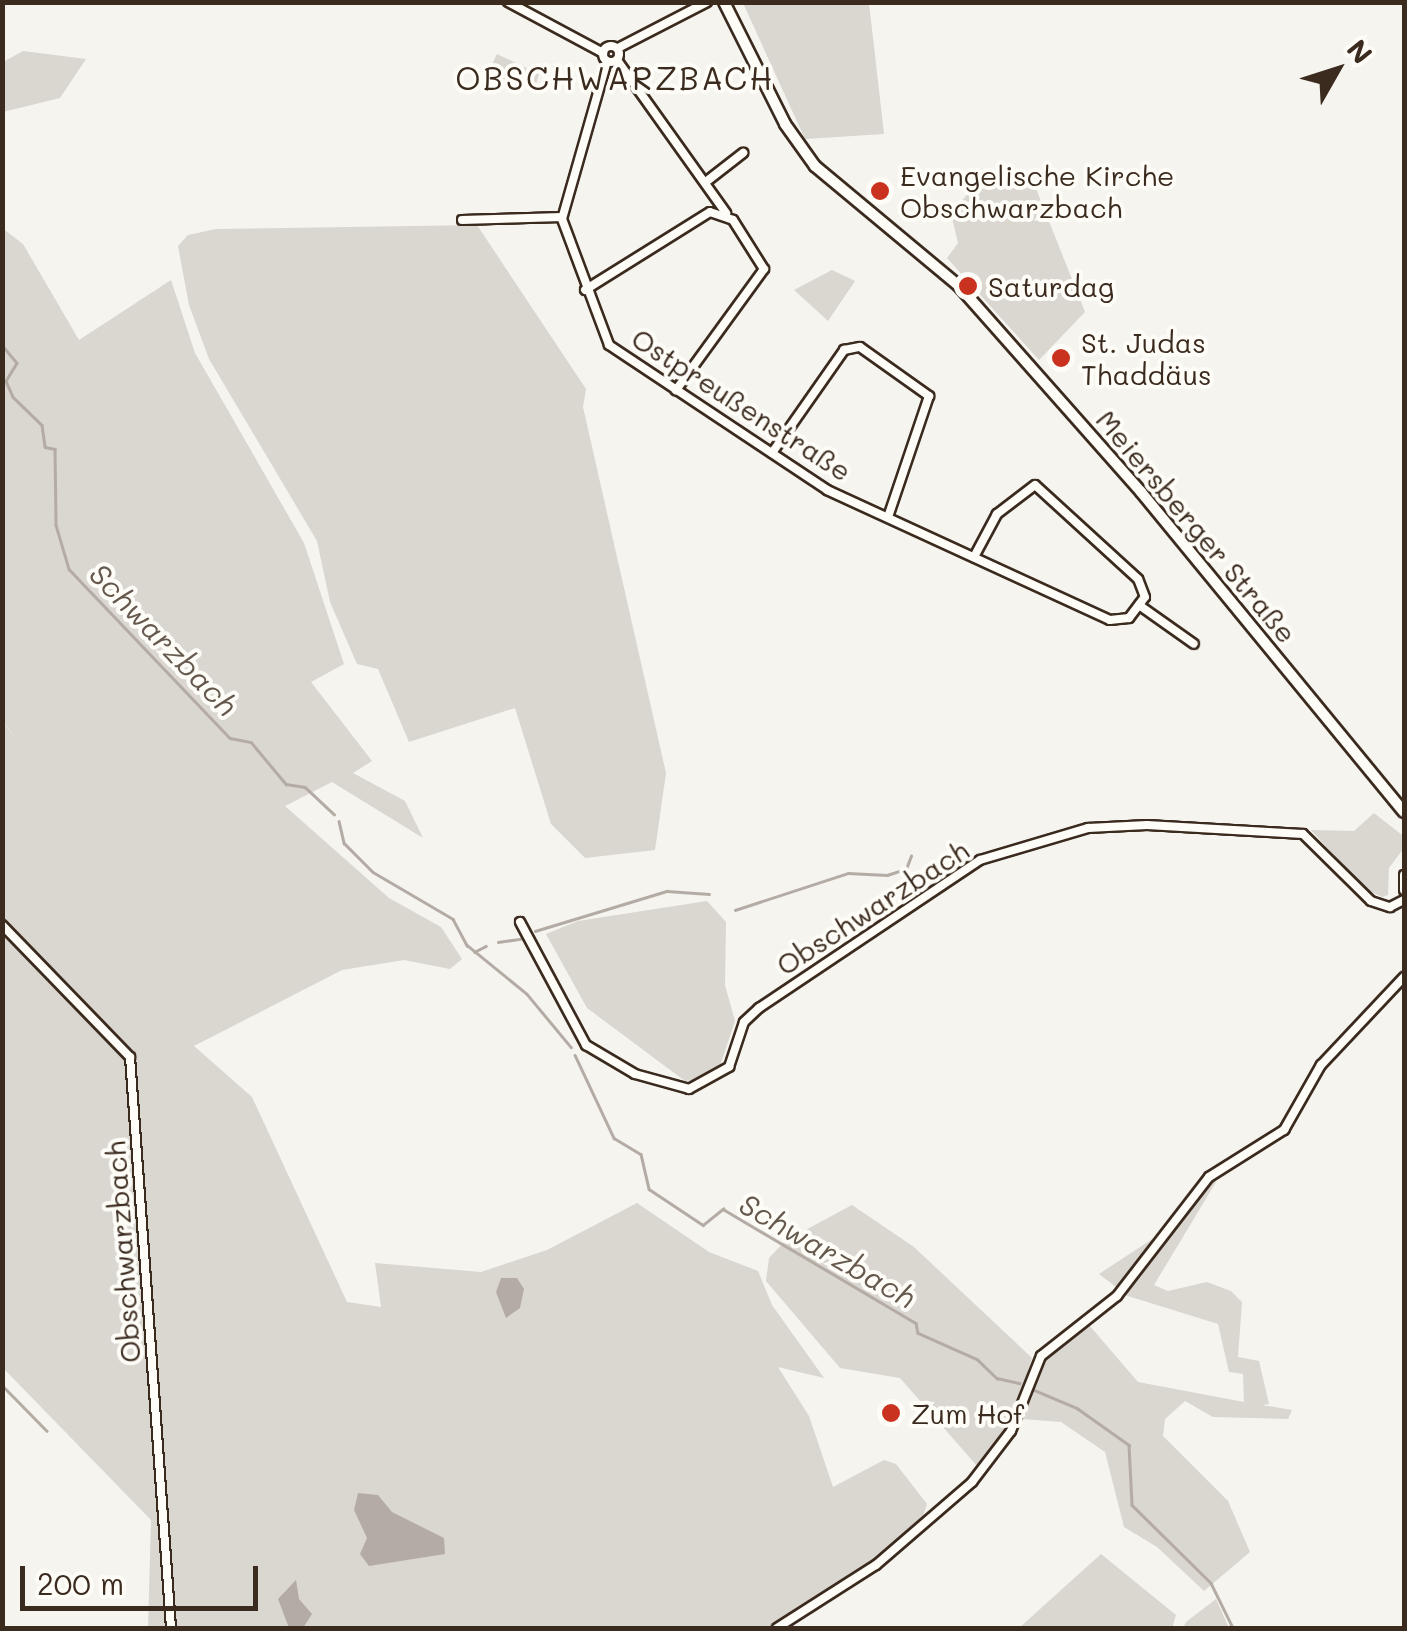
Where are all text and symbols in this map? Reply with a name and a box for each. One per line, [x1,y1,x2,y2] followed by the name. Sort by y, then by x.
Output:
[1287,20,1387,120] north arrow
[1340,32,1381,71] text: N
[455,58,775,96] district label: OBSCHWARZBACH
[900,158,1174,224] place label: Evangelische Kirche Obschwarzbach
[869,180,891,202] marker: Evangelische Kirche Obschwarzbach
[988,269,1114,303] place label: Saturdag
[957,275,979,297] marker: Saturdag
[626,320,858,488] street label: Ostpreußenstraße
[1081,325,1212,391] place label: St. Judas Thaddäus
[1050,347,1072,369] marker: St. Judas Thaddäus
[1090,403,1304,649] street label: Meiersberger Straße
[82,555,246,723] water label: Schwarzbach
[770,832,974,982] street label: Obschwarzbach
[97,1140,147,1364] street label: Obschwarzbach
[733,1185,923,1315] water label: Schwarzbach
[911,1396,1024,1430] place label: Zum Hof
[880,1402,902,1424] marker: Zum Hof
[25,1546,262,1608] scale bar
[37,1563,124,1603] text: 200 m

